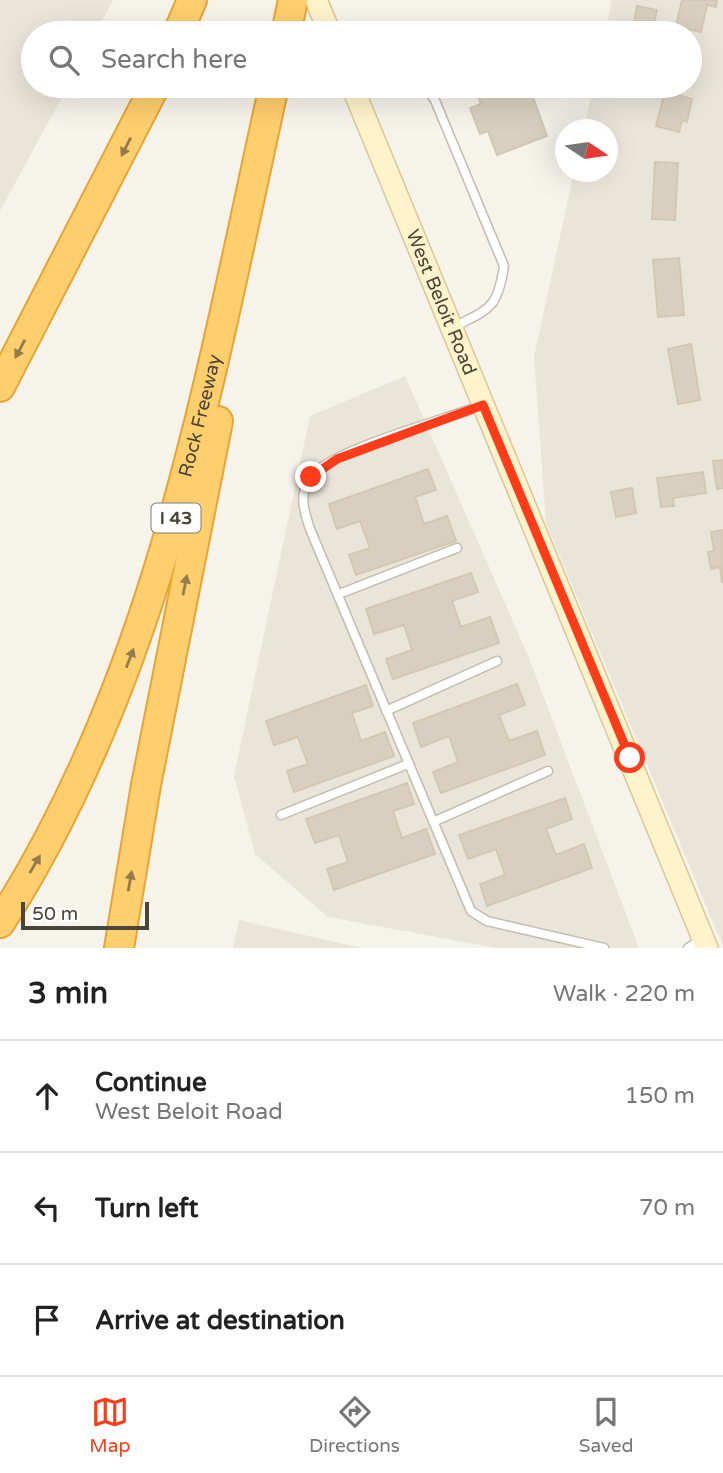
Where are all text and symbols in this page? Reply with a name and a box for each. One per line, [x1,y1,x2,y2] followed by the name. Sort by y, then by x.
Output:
[21,21,702,98] search box
[45,41,83,79] icon: search
[101,44,247,75] text: Search here
[555,119,618,182] north arrow
[120,137,131,157] one-way arrow
[401,226,481,378] street label: West Beloit Road
[14,339,26,359] one-way arrow
[174,352,226,479] street label: Rock Freeway
[295,461,326,492] route end
[152,504,200,532] road number: I 43
[180,574,191,596] one-way arrow
[125,647,136,668] one-way arrow
[614,742,645,773] route start
[29,855,41,874] one-way arrow
[125,870,136,892] one-way arrow
[21,899,149,931] scale bar
[32,903,78,925] text: 50 m
[28,975,108,1012] text: 3 min
[553,980,695,1008] text: Walk · 220 m
[95,1067,207,1098] text: Continue
[28,1077,66,1115] icon: ahead
[625,1082,695,1110] text: 150 m
[95,1098,283,1126] text: West Beloit Road
[28,1189,66,1227] icon: left
[95,1193,198,1224] text: Turn left
[639,1194,695,1222] text: 70 m
[28,1301,66,1339] icon: arrive
[95,1305,345,1336] text: Arrive at destination
[89,1393,130,1457] tab: Map
[309,1393,400,1457] tab: Directions
[579,1393,634,1457] tab: Saved

